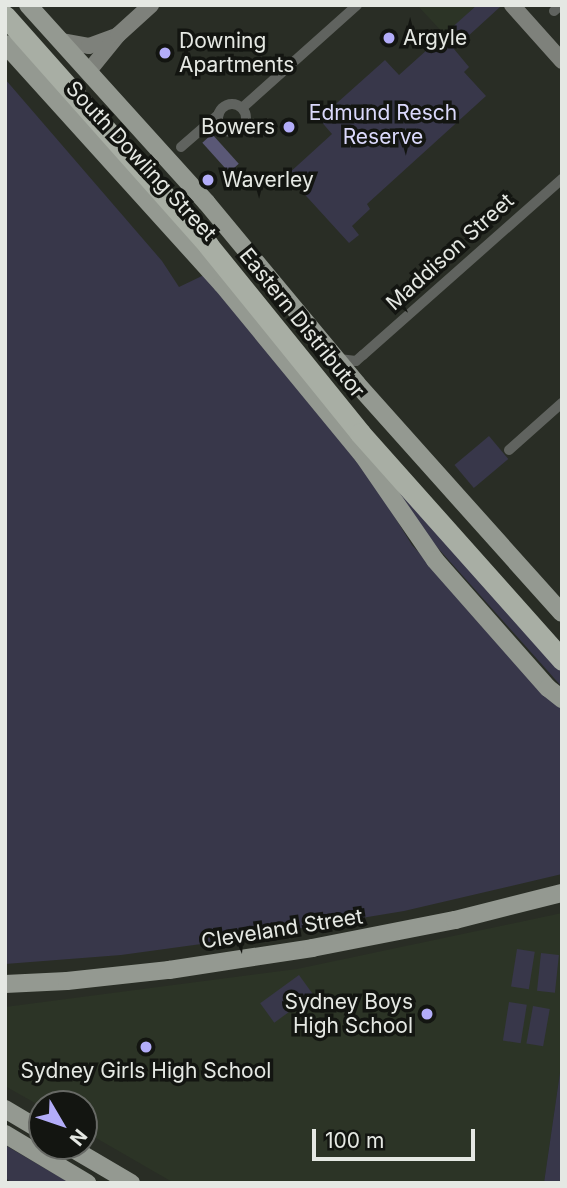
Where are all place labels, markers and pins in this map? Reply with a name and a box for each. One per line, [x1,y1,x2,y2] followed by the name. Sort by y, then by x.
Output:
[403,25,467,51] place label: Argyle
[179,28,294,78] place label: Downing Apartments
[381,30,397,46] marker: Argyle
[157,45,173,61] marker: Downing Apartments
[201,114,275,140] place label: Bowers
[281,119,297,135] marker: Bowers
[222,167,314,193] place label: Waverley
[200,172,216,188] marker: Waverley
[285,989,413,1039] place label: Sydney Boys High School
[419,1006,435,1022] marker: Sydney Boys High School
[138,1039,154,1055] marker: Sydney Girls High School
[21,1058,271,1084] place label: Sydney Girls High School

